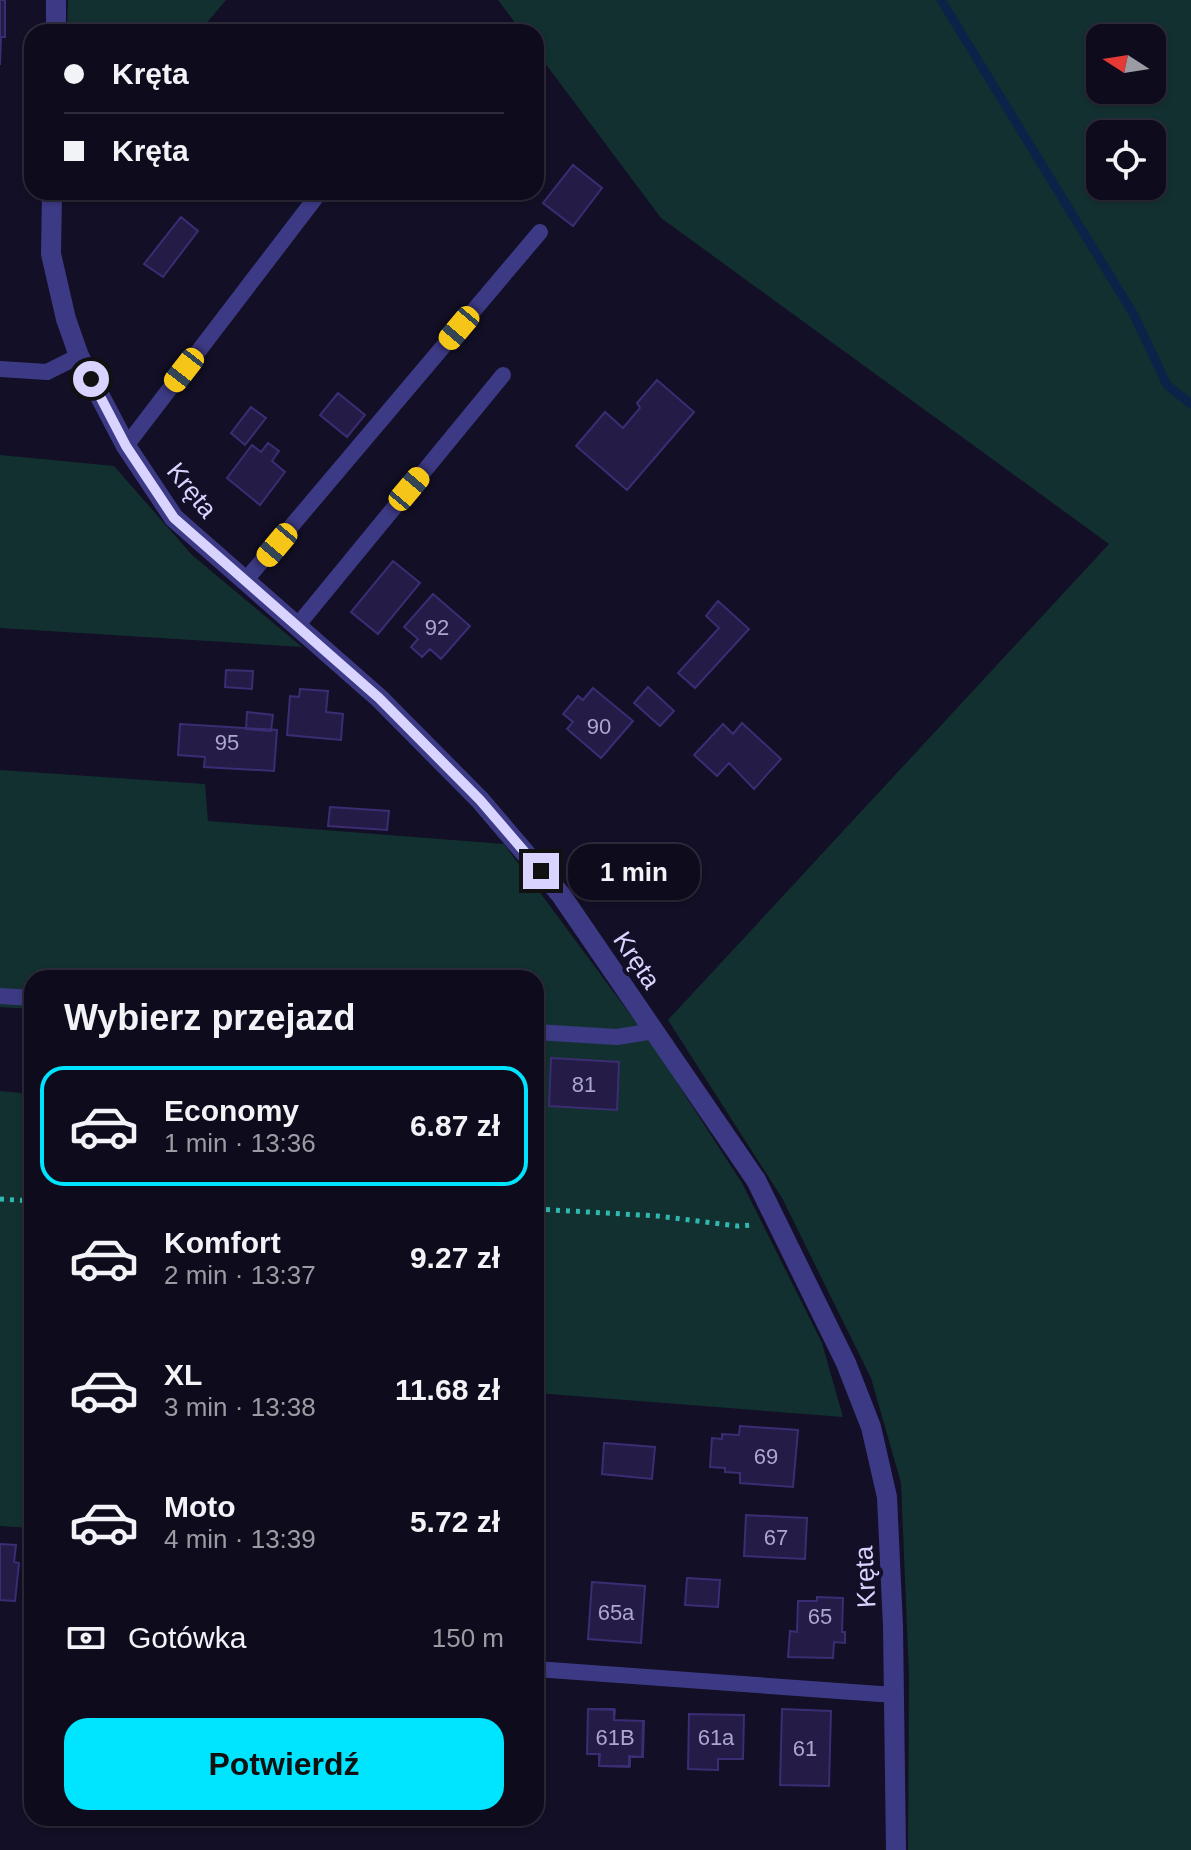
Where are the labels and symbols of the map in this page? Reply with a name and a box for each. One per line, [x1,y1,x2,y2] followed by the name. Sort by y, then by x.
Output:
[1086,24,1166,104] north arrow
[434,302,484,354] car
[160,344,208,396] car
[73,361,109,397] route start
[161,456,224,524] street label: Kręta
[384,463,434,515] car
[252,519,302,571] car
[425,615,449,640] house number: 92
[587,714,611,739] house number: 90
[215,730,239,755] house number: 95
[569,843,701,899] callout: 1 min
[523,853,559,889] route end
[607,926,667,995] street label: Kręta
[572,1072,596,1097] house number: 81
[754,1444,778,1469] house number: 69
[764,1525,788,1550] house number: 67
[848,1545,882,1609] street label: Kręta
[598,1600,635,1625] house number: 65a
[808,1604,832,1629] house number: 65
[595,1725,635,1750] house number: 61B
[698,1725,735,1750] house number: 61a
[793,1736,817,1761] house number: 61

